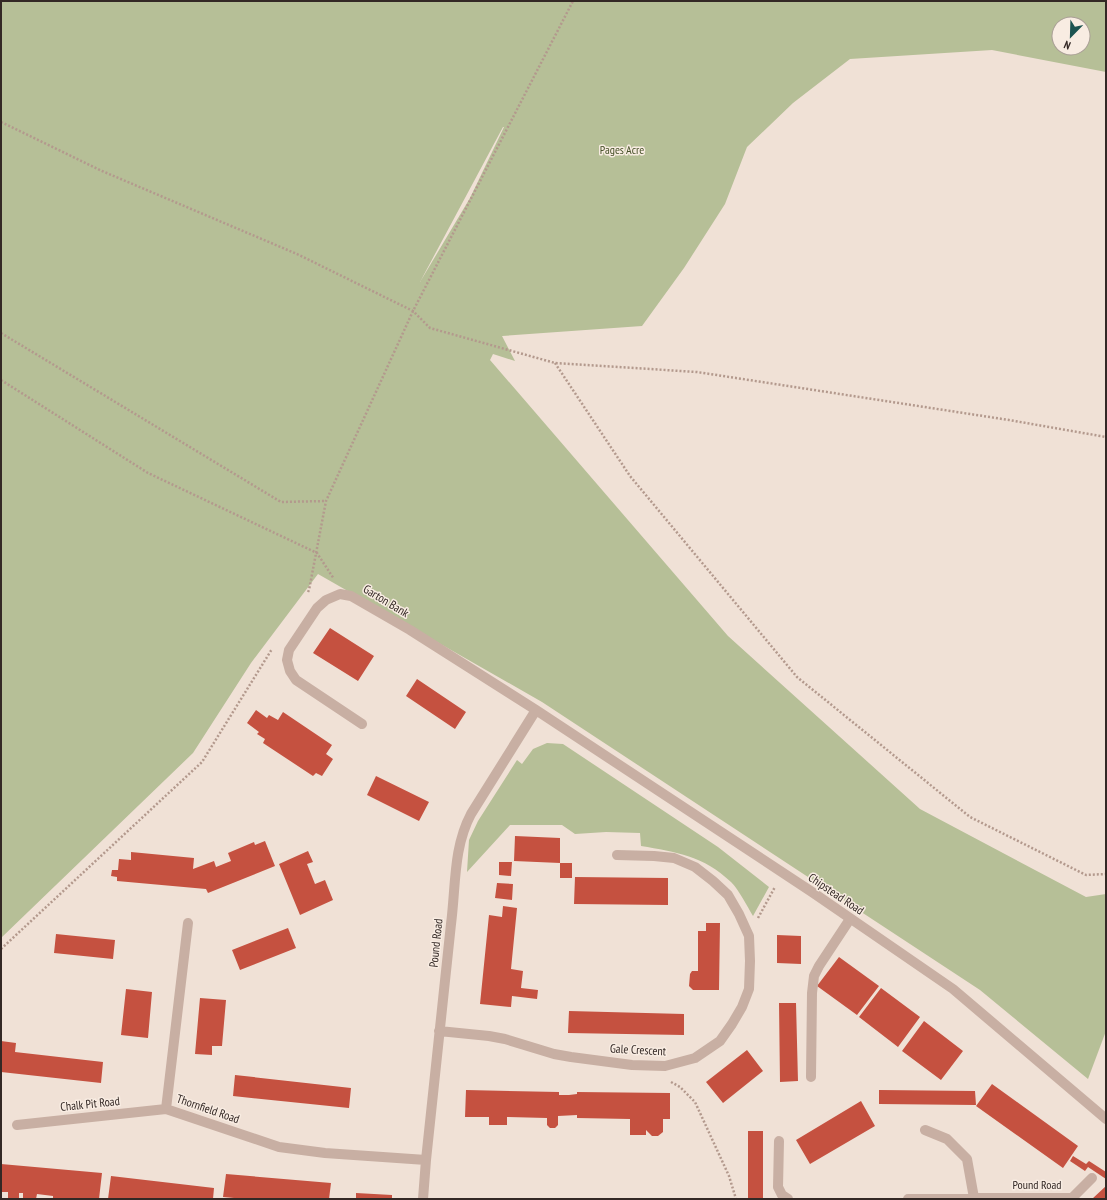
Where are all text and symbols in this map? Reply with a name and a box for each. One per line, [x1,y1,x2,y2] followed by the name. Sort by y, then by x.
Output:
[1051,16,1091,56] north arrow
[1062,38,1073,53] text: N
[600,142,644,157] park label: Pages Acre
[361,581,412,620] street label: Garton Bank
[806,870,867,918] street label: Chipstead Road
[425,918,446,968] street label: Pound Road
[610,1041,667,1058] street label: Gale Crescent
[175,1091,242,1126] street label: Thornfield Road
[60,1093,120,1114] street label: Chalk Pit Road
[1013,1177,1061,1192] street label: Pound Road

